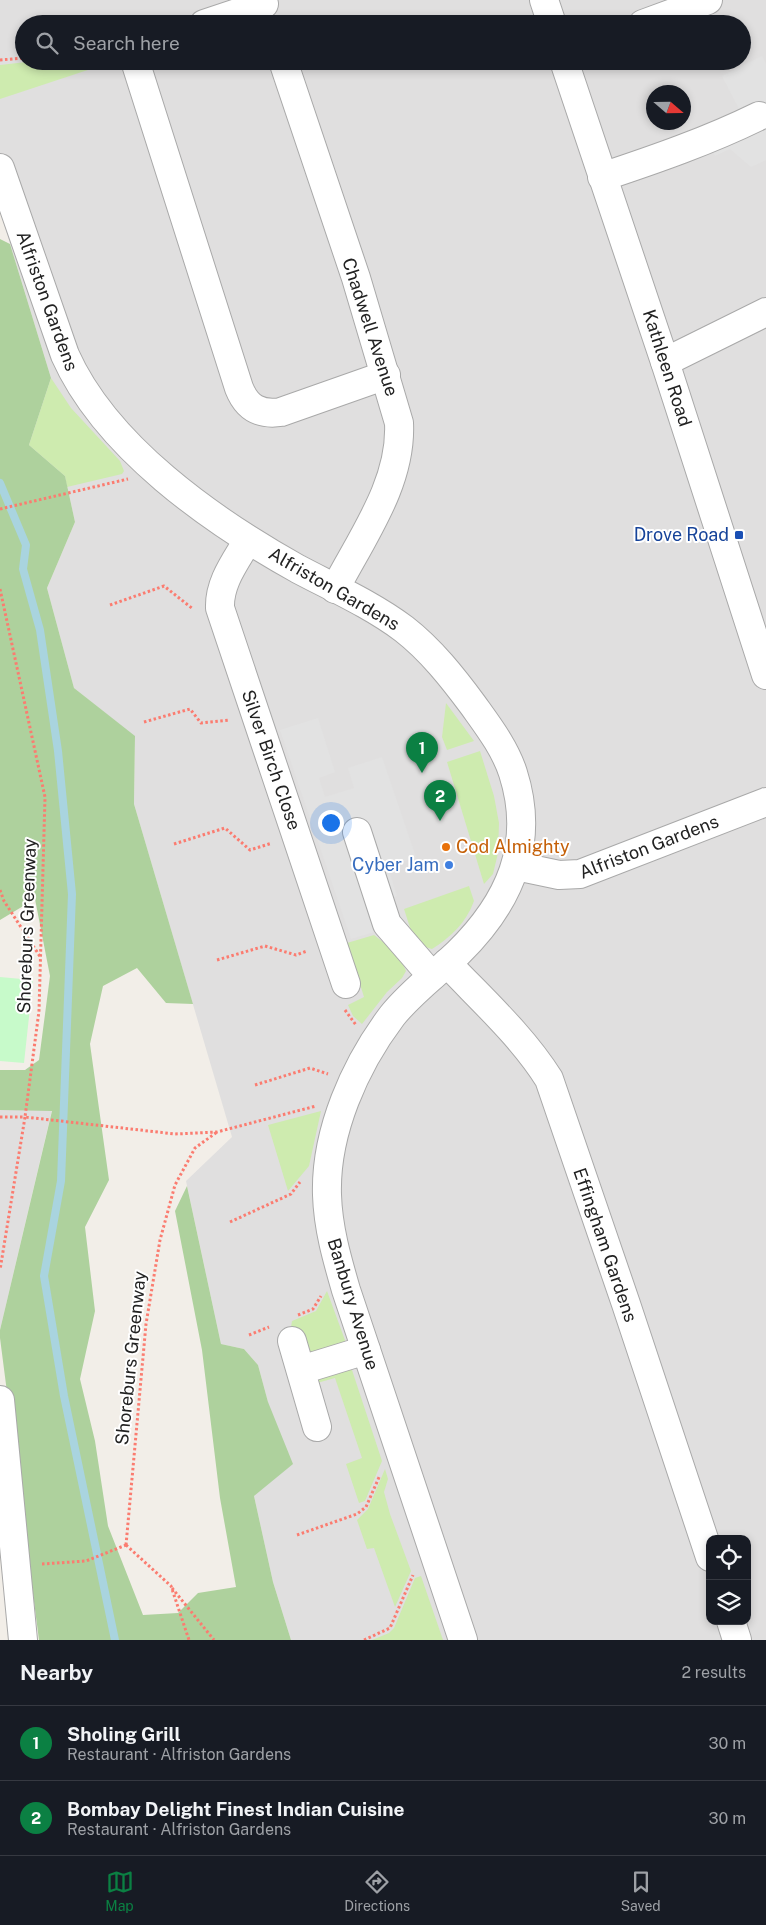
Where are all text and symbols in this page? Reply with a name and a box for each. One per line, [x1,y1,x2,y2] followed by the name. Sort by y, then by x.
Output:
[15,15,751,70] search box
[33,29,61,57] icon: search
[73,32,180,54] text: Search here
[646,85,691,130] north arrow
[12,228,83,374] street label: Alfriston Gardens
[338,255,403,399] street label: Chadwell Avenue
[639,307,696,429] street label: Kathleen Road
[634,524,729,545] place label: Drove Road
[733,529,745,541] marker: Drove Road
[265,543,403,635] street label: Alfriston Gardens
[238,687,305,833] street label: Silver Birch Close
[406,732,438,773] pin: 1
[424,780,456,821] pin: 2
[318,810,344,836] your location
[576,810,721,883] street label: Alfriston Gardens
[456,836,570,857] place label: Cod Almighty
[13,838,40,1014] street label: Shoreburs Greenway
[440,841,452,853] marker: Cod Almighty
[352,854,439,875] place label: Cyber Jam
[443,859,455,871] marker: Cyber Jam
[569,1165,642,1325] street label: Effingham Gardens
[323,1235,384,1372] street label: Banbury Avenue
[111,1269,150,1446] street label: Shoreburs Greenway
[706,1535,751,1625] map controls
[706,1535,751,1580] button: locate
[706,1580,751,1625] button: layers
[20,1660,93,1685] text: Nearby
[681,1663,746,1682] text: 2 results
[67,1723,181,1745] text: Sholing Grill
[33,1734,39,1753] text: 1
[709,1734,746,1753] text: 30 m
[67,1745,291,1764] text: Restaurant · Alfriston Gardens
[67,1798,404,1820] text: Bombay Delight Finest Indian Cuisine
[31,1809,41,1828] text: 2
[709,1809,746,1828] text: 30 m
[67,1820,291,1839] text: Restaurant · Alfriston Gardens
[105,1868,134,1914] tab: Map
[344,1868,410,1914] tab: Directions
[621,1868,661,1914] tab: Saved

